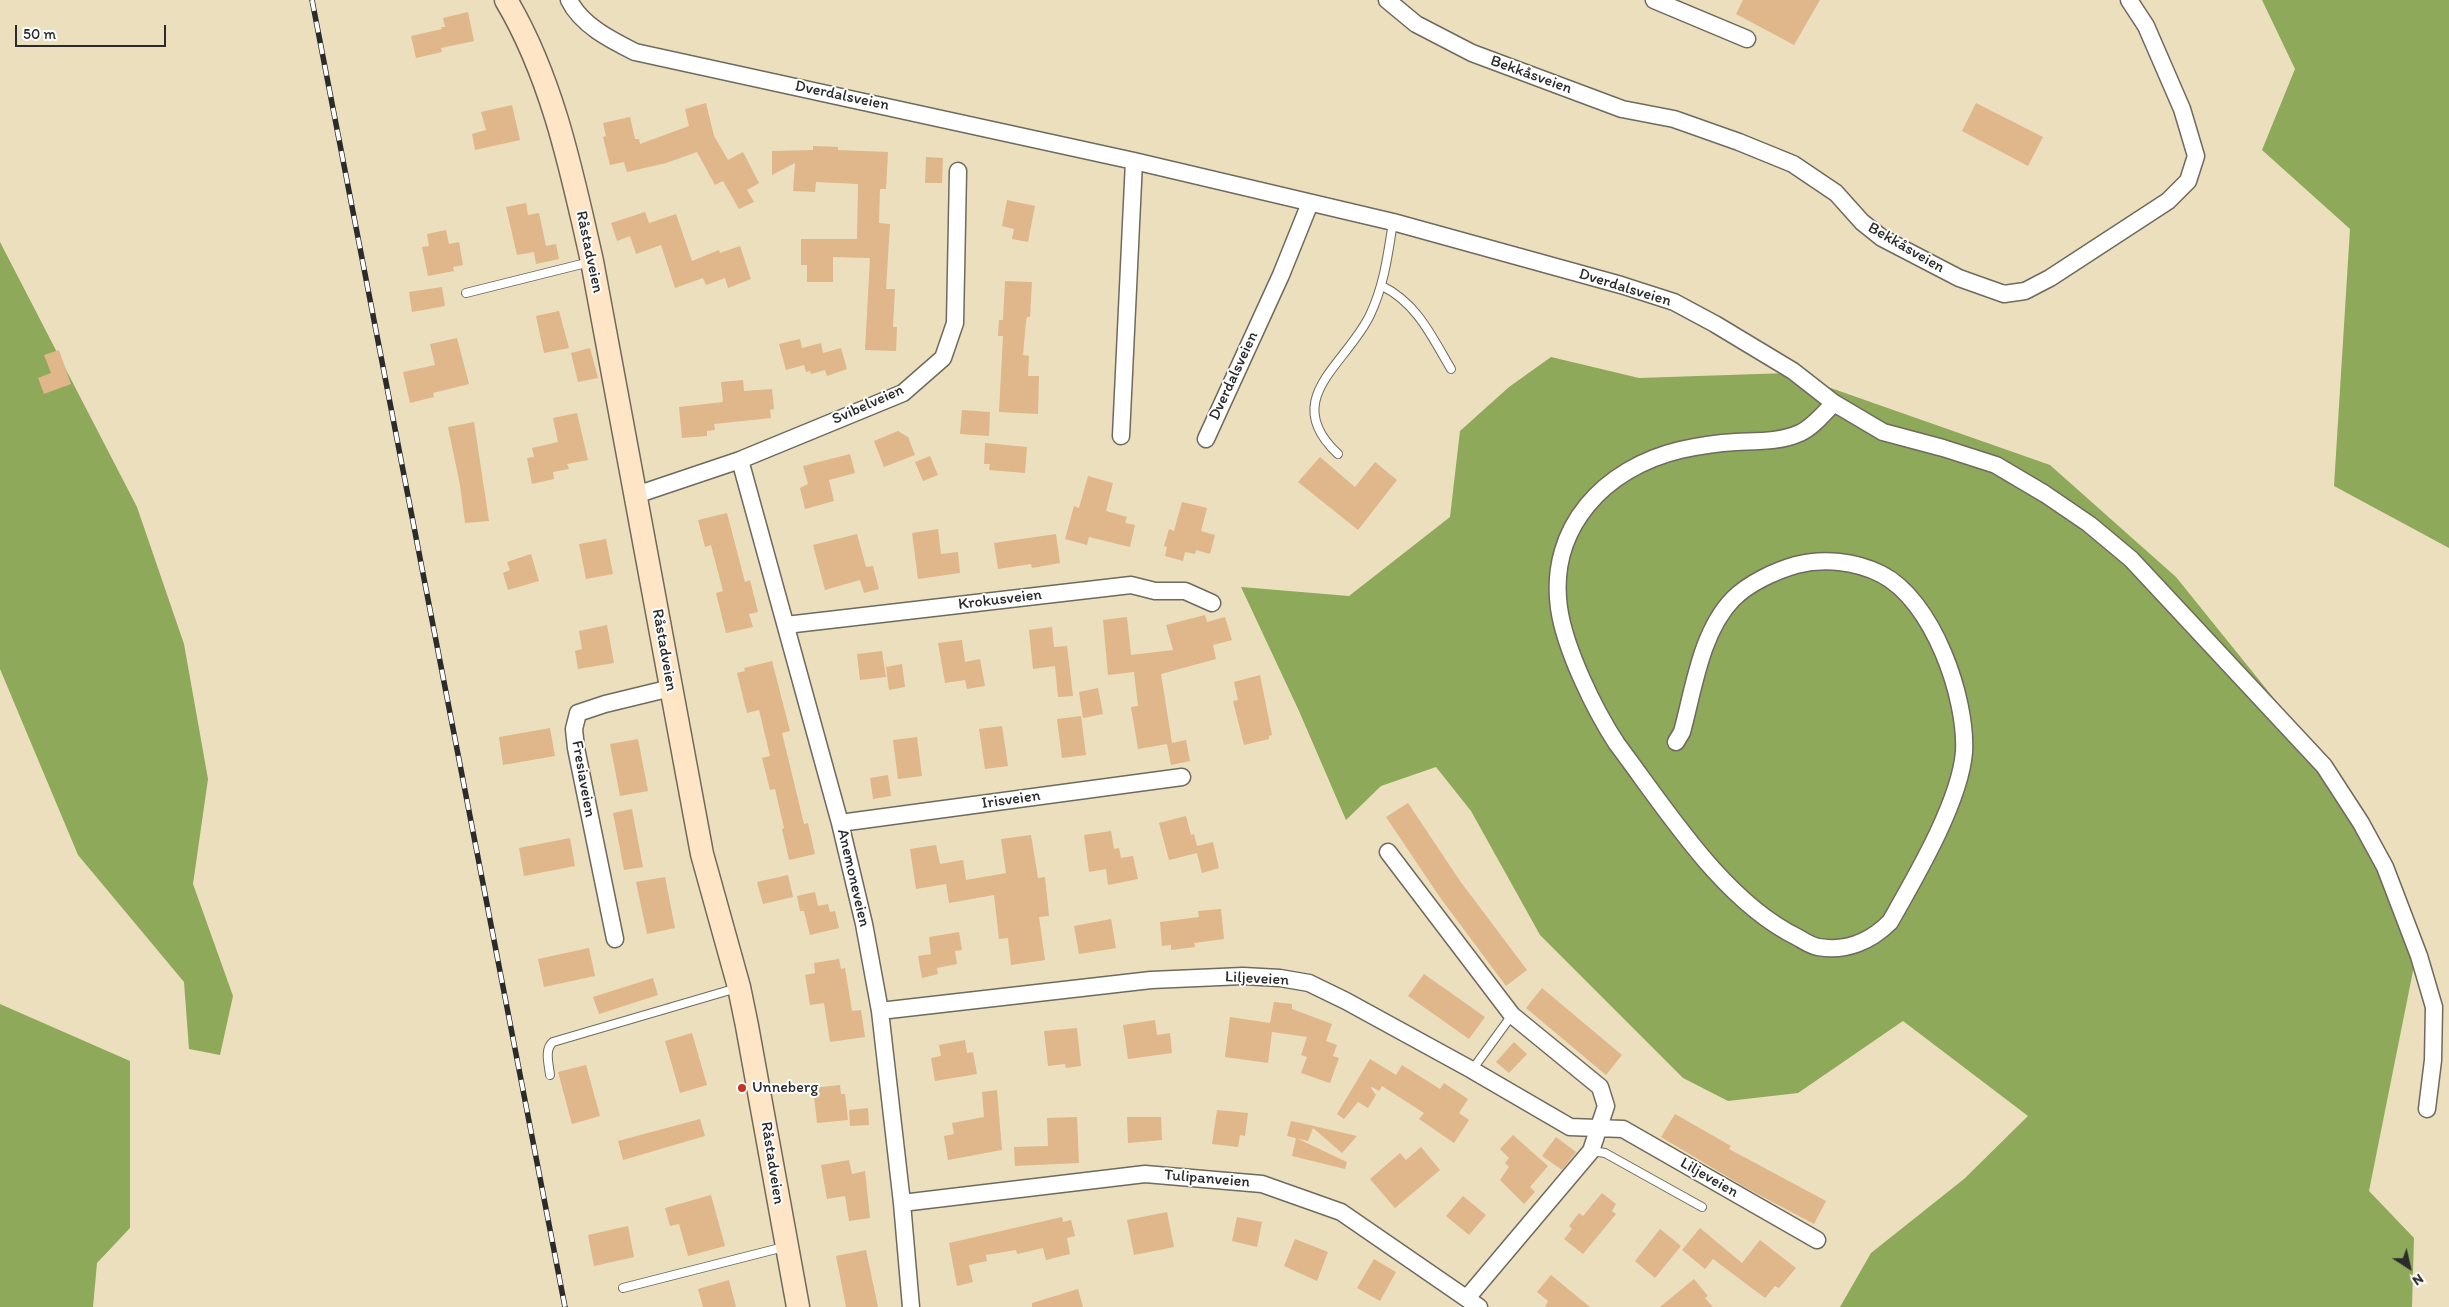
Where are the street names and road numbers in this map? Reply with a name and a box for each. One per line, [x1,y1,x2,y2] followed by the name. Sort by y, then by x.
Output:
[1488,51,1574,99] street label: Bekkåsveien
[793,77,891,115] street label: Dverdalsveien
[571,209,607,295] street label: Råstadveien
[1864,218,1948,278] street label: Bekkåsveien
[1576,265,1674,311] street label: Dverdalsveien
[1205,329,1263,423] street label: Dverdalsveien
[829,381,907,429] street label: Svibelveien
[957,585,1043,615] street label: Krokusveien
[647,607,681,693] street label: Råstadveien
[567,739,599,819] street label: Fresiaveien
[980,786,1042,814] street label: Irisveien
[832,827,874,929] street label: Anemoneveien
[1224,968,1290,990] street label: Liljeveien
[756,1120,788,1206] street label: Råstadveien
[1676,1154,1742,1202] street label: Liljeveien
[1163,1166,1251,1192] street label: Tulipanveien

